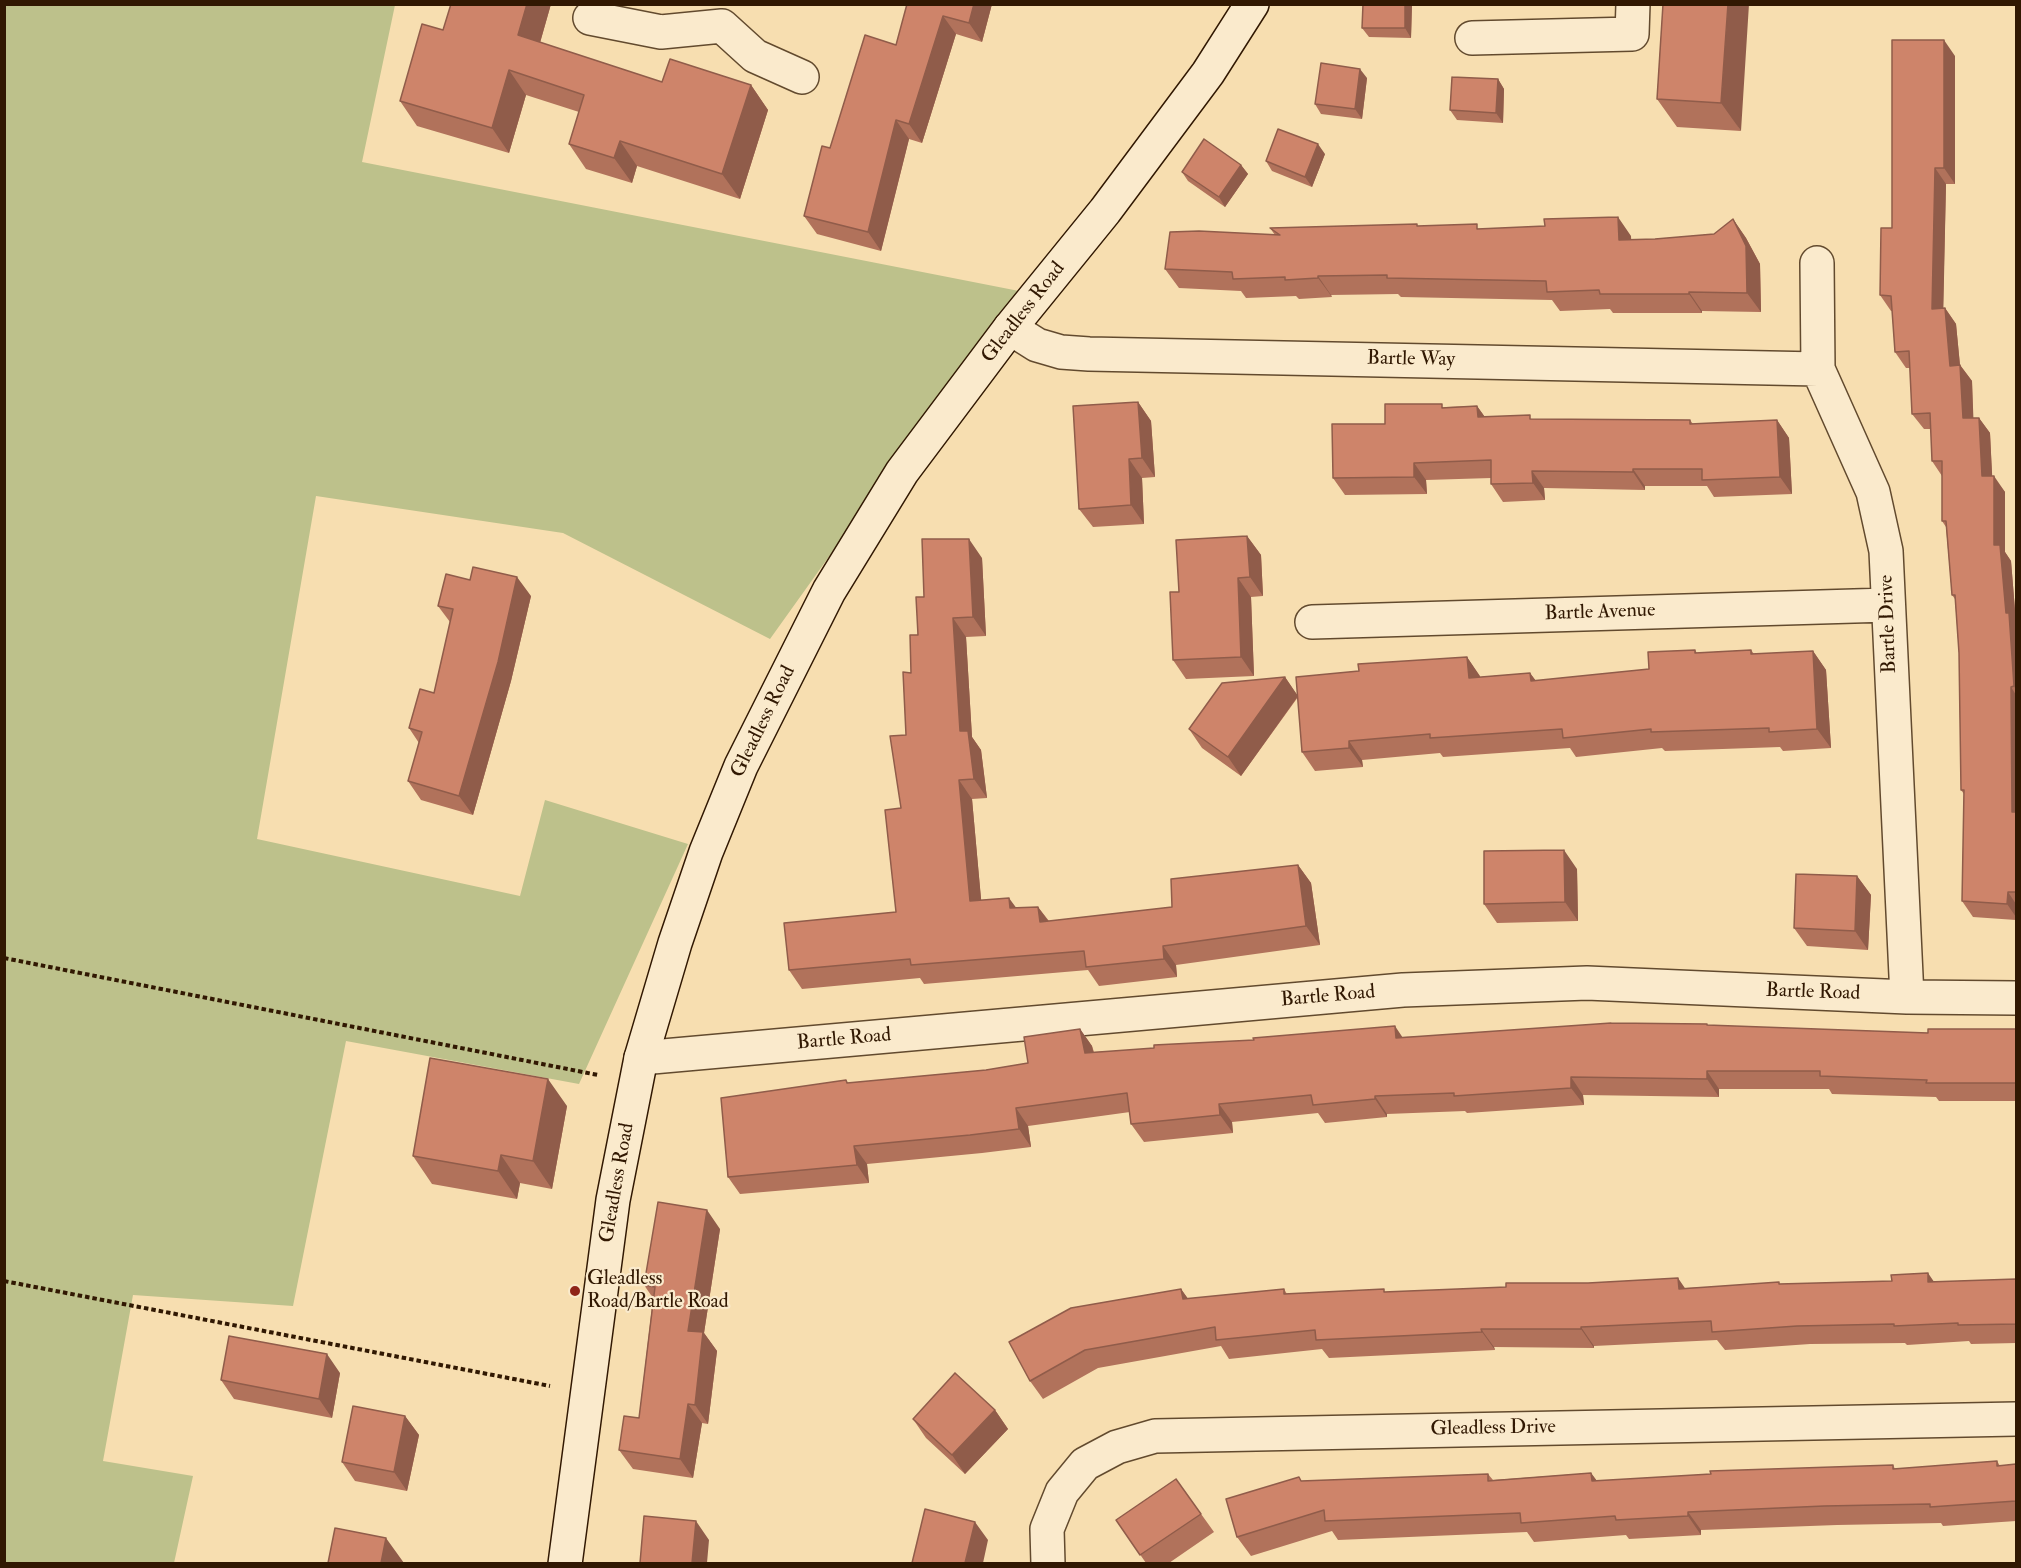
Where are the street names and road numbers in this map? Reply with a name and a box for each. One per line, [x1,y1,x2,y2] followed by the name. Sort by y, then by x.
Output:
[977,258,1071,368] street label: Gleadless Road
[1367,347,1455,373] street label: Bartle Way
[1875,574,1903,674] street label: Bartle Drive
[1544,599,1656,627] street label: Bartle Avenue
[727,662,801,782] street label: Gleadless Road
[1765,979,1861,1007] street label: Bartle Road
[1280,981,1376,1013] street label: Bartle Road
[796,1024,892,1056] street label: Bartle Road
[596,1121,640,1245] street label: Gleadless Road
[1430,1416,1556,1442] street label: Gleadless Drive

